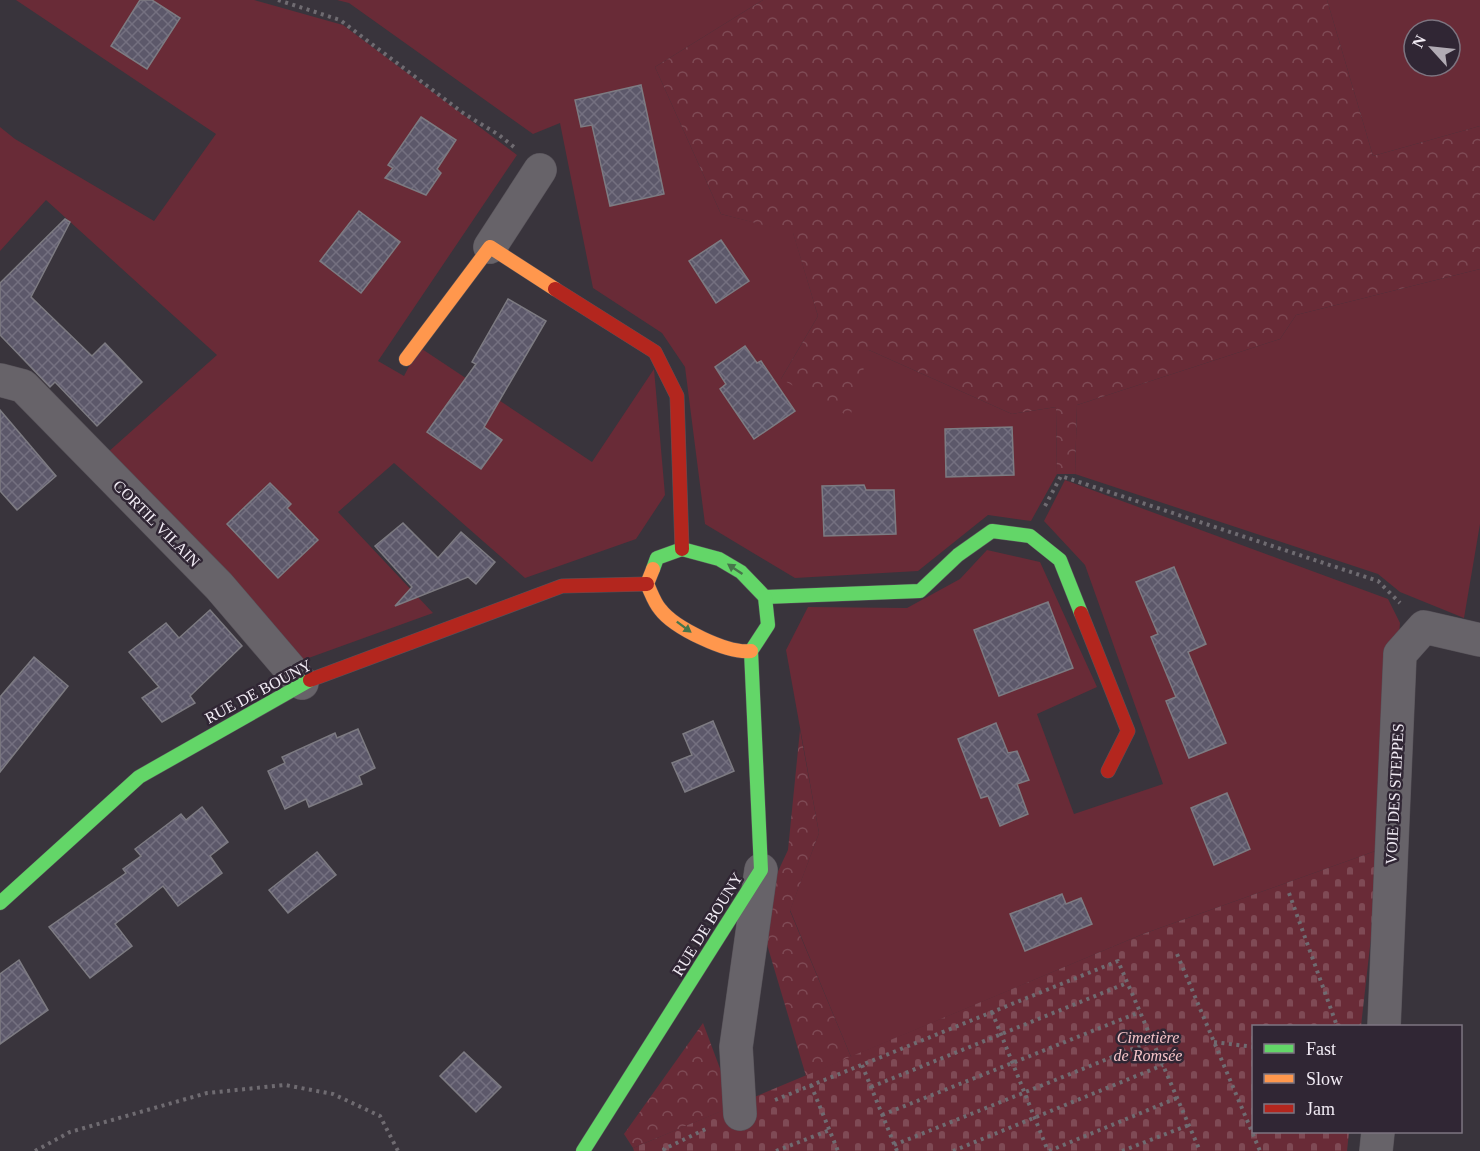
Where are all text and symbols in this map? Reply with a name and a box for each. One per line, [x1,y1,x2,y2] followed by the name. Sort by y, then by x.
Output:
[1402,18,1462,78] north arrow
[1409,32,1429,50] text: N
[110,477,204,570] street label: CORTIL VILAIN
[728,563,744,575] one-way arrow
[676,621,691,633] one-way arrow
[202,656,315,727] street label: RUE DE BOUNY
[1382,723,1407,865] street label: VOIE DES STEPPES
[669,869,746,979] street label: RUE DE BOUNY
[1252,1025,1462,1133] legend
[1114,1029,1182,1064] park label: Cimetière de Romsée
[1306,1039,1336,1059] text: Fast
[1306,1069,1343,1089] text: Slow
[1306,1099,1335,1119] text: Jam

